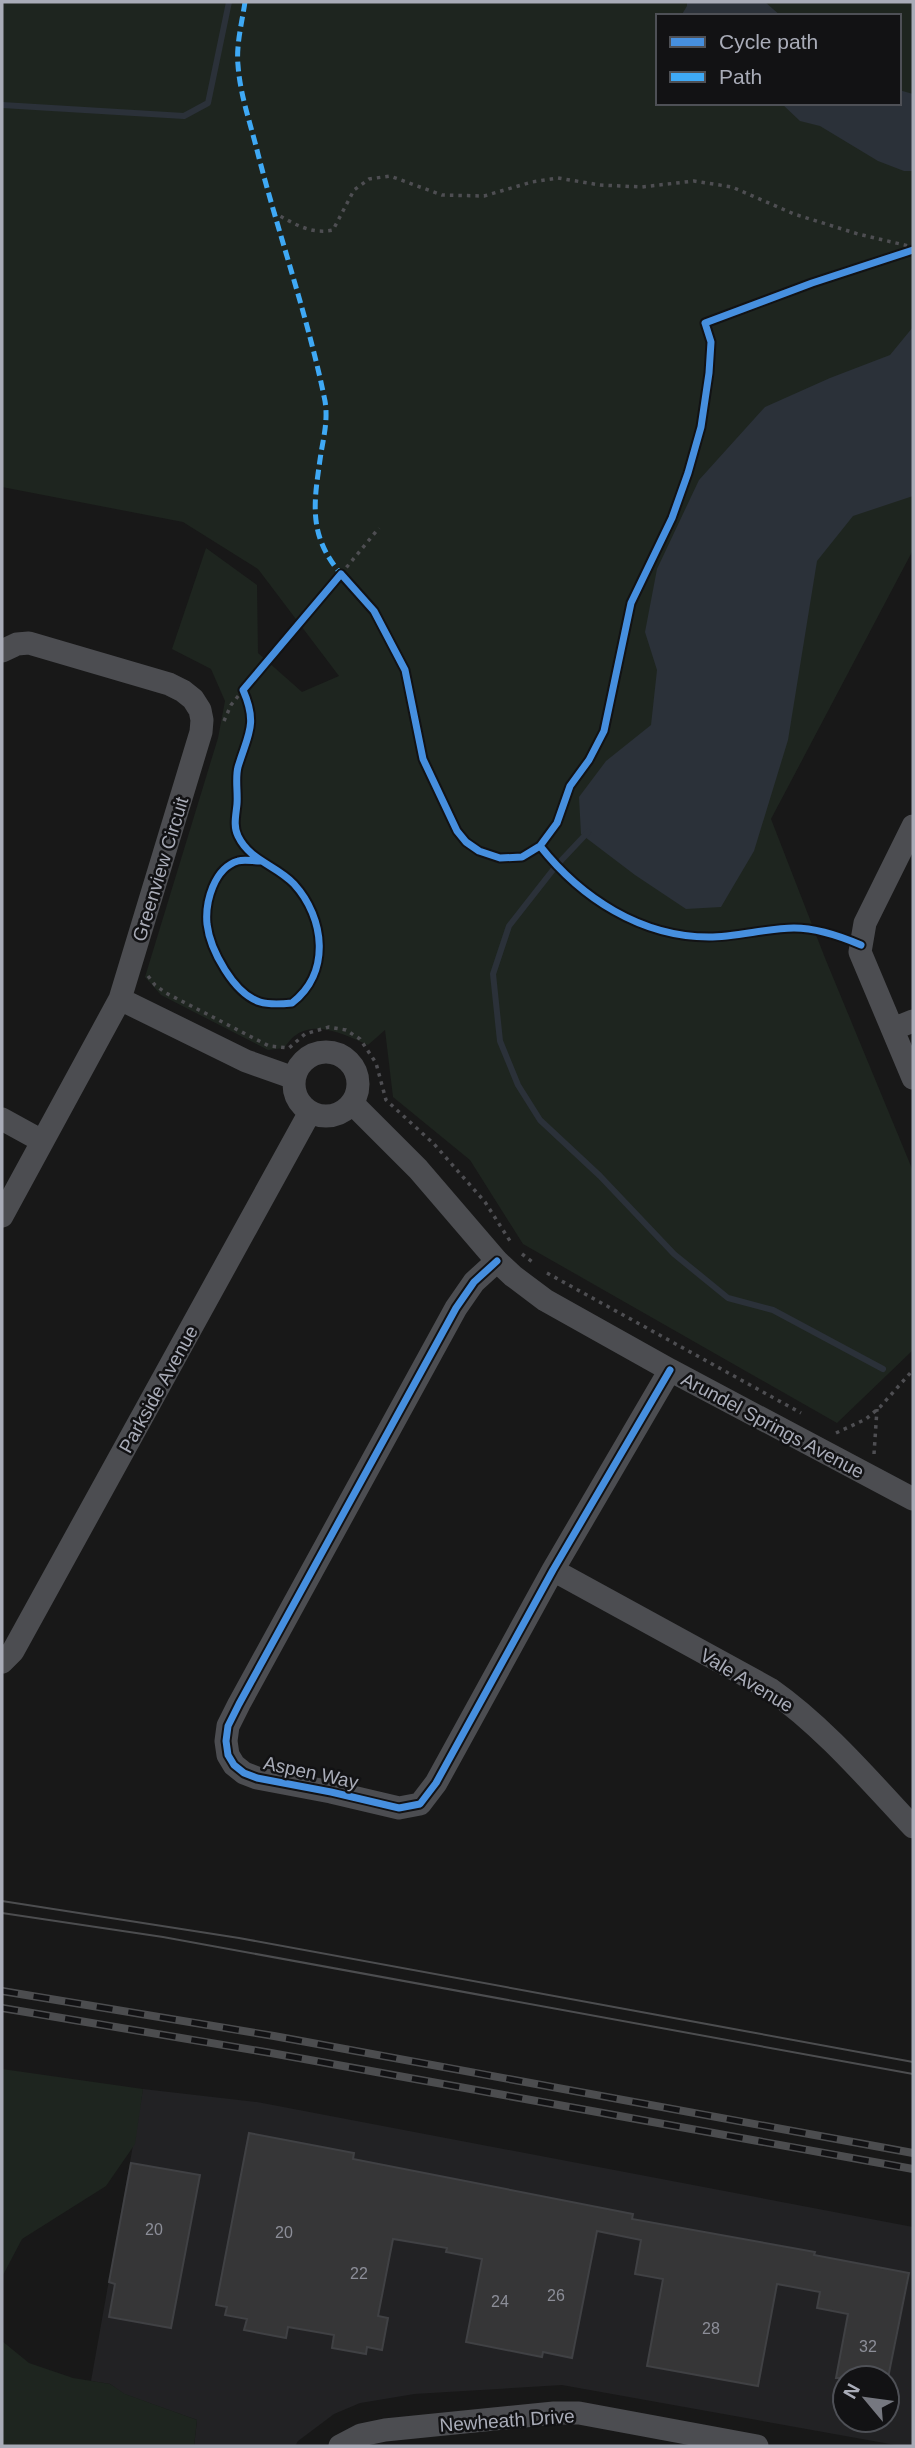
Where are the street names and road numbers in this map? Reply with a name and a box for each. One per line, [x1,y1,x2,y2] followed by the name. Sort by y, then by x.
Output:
[129,794,193,944] street label: Greenview Circuit
[115,1322,202,1457] street label: Parkside Avenue
[678,1368,868,1482] street label: Arundel Springs Avenue
[696,1644,797,1716] street label: Vale Avenue
[262,1752,361,1793] street label: Aspen Way
[439,2405,575,2436] street label: Newheath Drive

